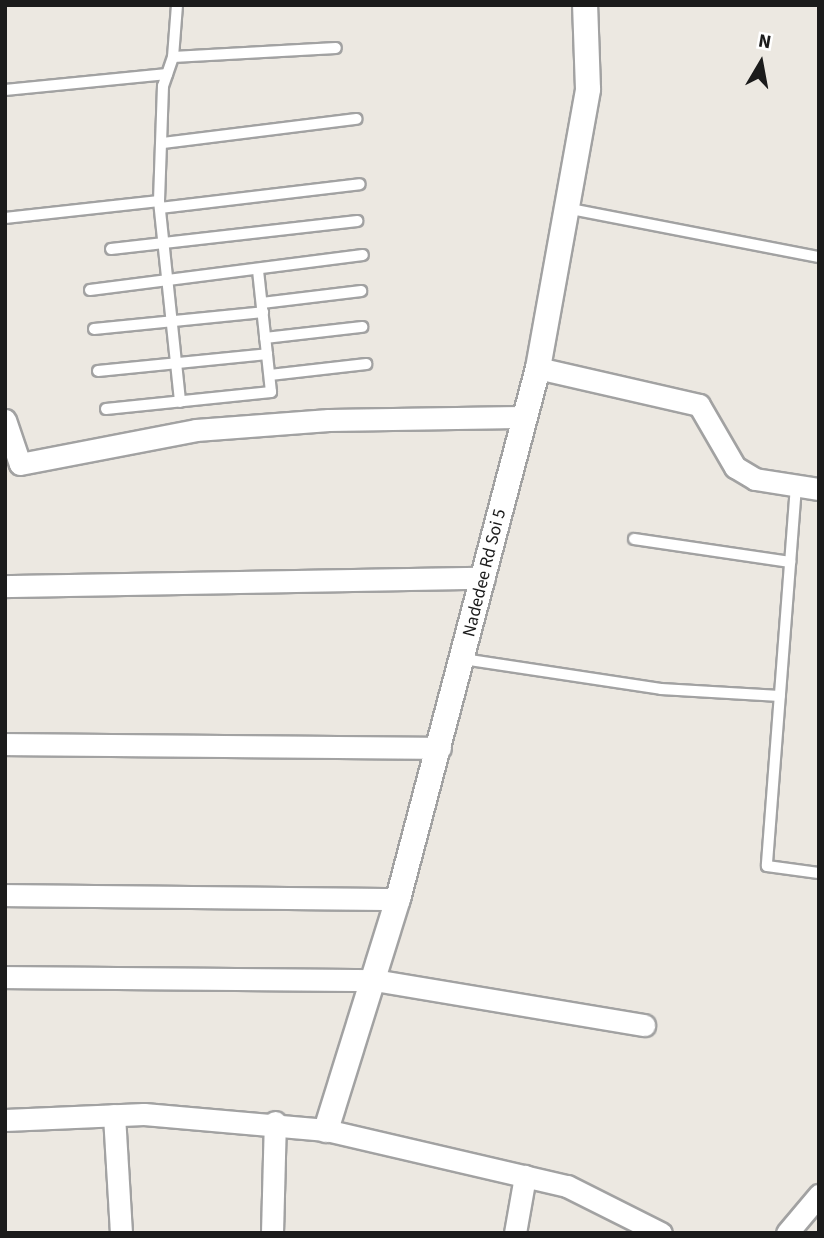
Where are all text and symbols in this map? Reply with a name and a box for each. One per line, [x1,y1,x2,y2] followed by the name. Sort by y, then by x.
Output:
[756,27,773,56] text: N
[726,28,796,98] north arrow
[459,507,511,639] street label: Nadedee Rd Soi 5

